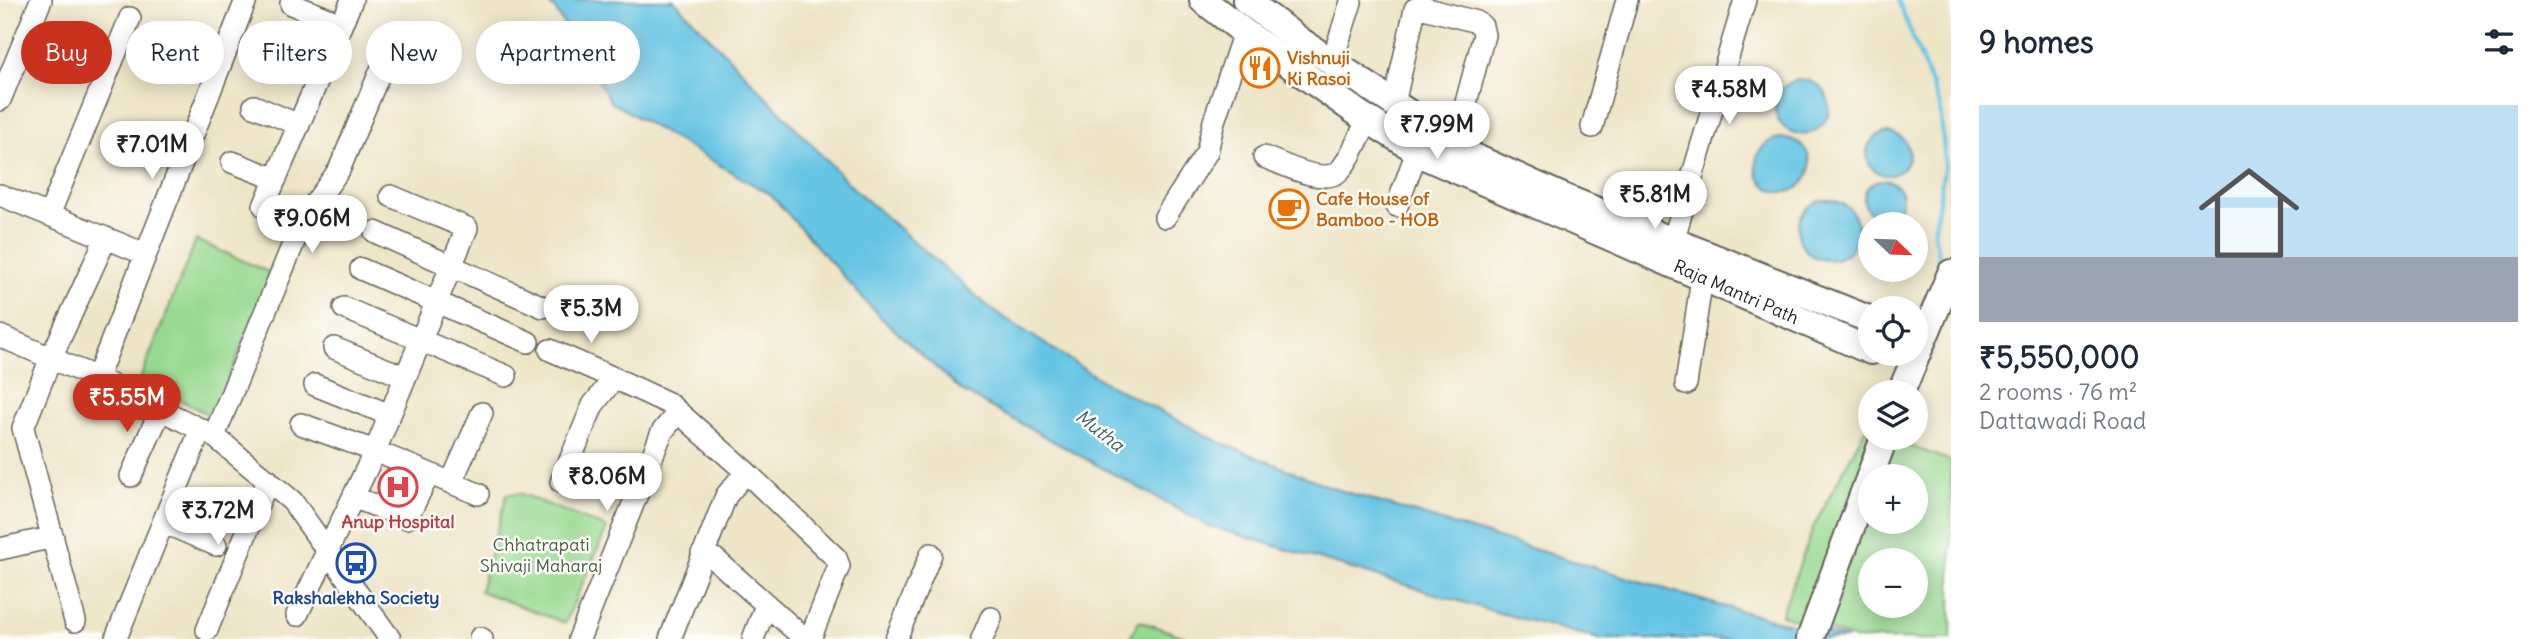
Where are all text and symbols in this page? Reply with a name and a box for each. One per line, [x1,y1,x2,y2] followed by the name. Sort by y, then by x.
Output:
[21,21,112,84] chip: Buy
[126,21,224,84] chip: Rent
[238,21,352,84] chip: Filters
[366,21,462,84] chip: New
[476,21,640,84] chip: Apartment
[1979,23,2094,61] text: 9 homes
[2480,23,2518,61] icon: filters
[1287,46,1350,90] place label: Vishnuji Ki Rasoi
[1239,47,1281,89] restaurant icon: Vishnuji Ki Rasoi
[1672,66,1786,126] pin: ₹4.58M
[1691,74,1767,103] text: ₹4.58M
[1380,102,1494,161] pin: ₹7.99M
[1400,109,1474,138] text: ₹7.99M
[95,122,209,181] pin: ₹7.01M
[116,129,188,158] text: ₹7.01M
[2186,150,2312,276] icon: home
[1598,172,1712,231] pin: ₹5.81M
[1619,179,1691,208] text: ₹5.81M
[1316,187,1439,231] place label: Cafe House of Bamboo - HOB
[1268,188,1310,230] cafe icon: Cafe House of Bamboo - HOB
[255,196,369,255] pin: ₹9.06M
[273,203,351,232] text: ₹9.06M
[1858,212,1928,282] north arrow
[1858,212,1928,618] map controls
[1670,254,1802,329] street label: Raja Mantri Path
[542,286,640,345] pin: ₹5.3M
[560,293,622,322] text: ₹5.3M
[1858,296,1928,366] button: locate
[1979,338,2139,376] text: ₹5,550,000
[70,374,184,434] pin: ₹5.55M
[1979,377,2137,406] text: 2 rooms · 76 m²
[1858,380,1928,450] button: layers
[89,382,165,411] text: ₹5.55M
[1071,404,1130,457] water label: Mutha
[1979,406,2146,435] text: Dattawadi Road
[550,454,664,513] pin: ₹8.06M
[568,461,646,490] text: ₹8.06M
[1858,464,1928,534] button: +
[377,466,419,508] hospital icon: Anup Hospital
[161,488,275,547] pin: ₹3.72M
[181,495,255,524] text: ₹3.72M
[342,510,454,533] place label: Anup Hospital
[480,533,602,577] park label: Chhatrapati Shivaji Maharaj
[335,542,377,584] bus stop icon: Rakshalekha Society
[1858,548,1928,618] button: −
[273,586,439,609] place label: Rakshalekha Society

